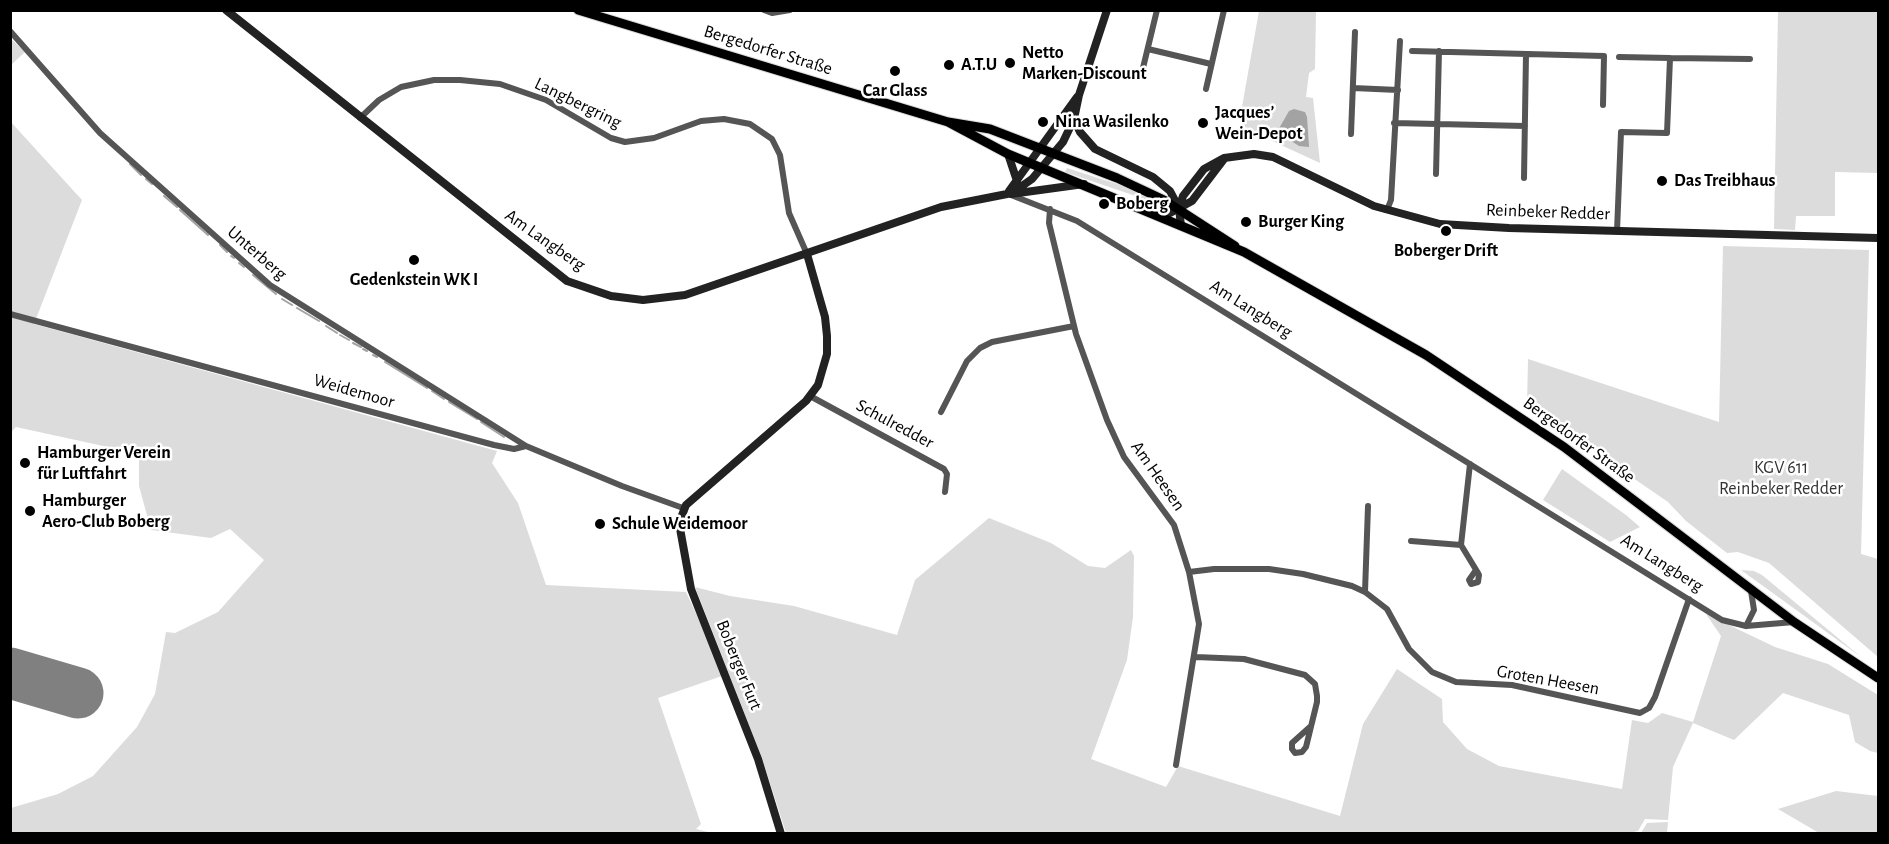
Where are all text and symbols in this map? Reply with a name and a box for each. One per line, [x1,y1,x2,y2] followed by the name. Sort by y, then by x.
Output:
[701,20,835,80] street label: Bergedorfer Straße
[1022,42,1147,84] place label: Netto Marken-Discount
[961,54,997,76] place label: A.T.U
[1003,56,1017,70] marker: Netto Marken-Discount
[942,58,956,72] marker: A.T.U
[888,64,902,78] marker: Car Glass
[531,73,625,133] street label: Langbergring
[863,80,927,102] place label: Car Glass
[1215,102,1303,144] place label: Jacques’ Wein-Depot
[1055,111,1169,133] place label: Nina Wasilenko
[1036,115,1050,129] marker: Nina Wasilenko
[1196,116,1210,130] marker: Jacques’ Wein-Depot
[1674,170,1775,192] place label: Das Treibhaus
[1655,174,1669,188] marker: Das Treibhaus
[1116,193,1168,215] place label: Boberg
[1097,197,1111,211] marker: Boberg
[1486,199,1610,225] street label: Reinbeker Redder
[501,204,589,276] street label: Am Langberg
[1258,211,1344,233] place label: Burger King
[1239,215,1253,229] marker: Burger King
[223,221,291,285] street label: Unterberg
[1439,224,1453,238] marker: Boberger Drift
[1394,240,1498,262] place label: Boberger Drift
[407,253,421,267] marker: Gedenkstein WK I
[350,269,478,291] place label: Gedenkstein WK I
[1206,275,1296,343] street label: Am Langberg
[311,369,397,413] street label: Weidemoor
[1519,392,1639,488] street label: Bergedorfer Straße
[852,395,938,453] street label: Schulredder
[1126,437,1190,515] street label: Am Heesen
[37,442,171,484] place label: Hamburger Verein für Luftfahrt
[18,456,32,470] marker: Hamburger Verein für Luftfahrt
[1719,457,1843,500] park label: KGV 611 Reinbeker Redder
[42,490,170,532] place label: Hamburger Aero-Club Boberg
[23,504,37,518] marker: Hamburger Aero-Club Boberg
[612,513,748,535] place label: Schule Weidemoor
[593,517,607,531] marker: Schule Weidemoor
[1617,529,1707,597] street label: Am Langberg
[711,617,767,713] street label: Boberger Furt
[1495,660,1601,700] street label: Groten Heesen

